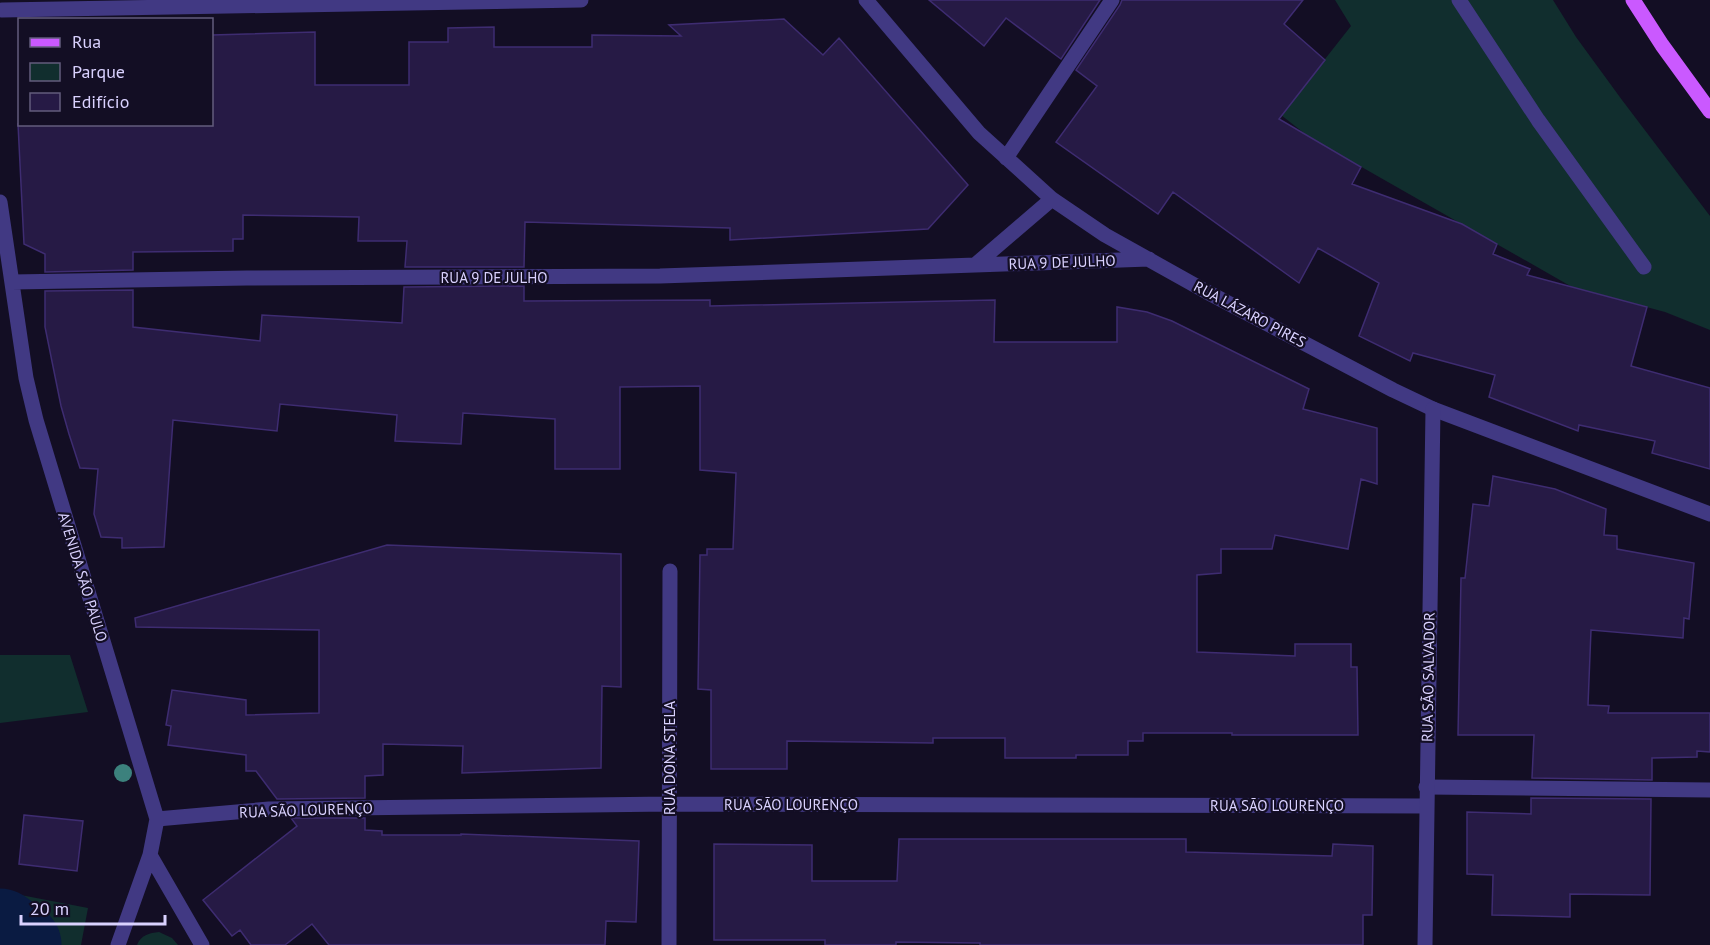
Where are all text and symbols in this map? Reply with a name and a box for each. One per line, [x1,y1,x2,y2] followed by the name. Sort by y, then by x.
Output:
[18,18,213,126] legend
[72,30,101,53] text: Rua
[72,60,125,83] text: Parque
[72,90,129,113] text: Edifício
[1008,251,1116,273] street label: RUA 9 DE JULHO
[440,268,548,287] street label: RUA 9 DE JULHO
[1191,276,1309,352] street label: RUA LÁZARO PIRES
[54,510,112,644] street label: AVENIDA SÃO PAULO
[1417,612,1439,742] street label: RUA SÃO SALVADOR
[660,701,679,815] street label: RUA DONA STELA
[724,795,858,814] street label: RUA SÃO LOURENÇO
[1210,796,1344,815] street label: RUA SÃO LOURENÇO
[239,798,373,822] street label: RUA SÃO LOURENÇO
[21,888,165,926] scale bar
[30,897,69,920] text: 20 m

